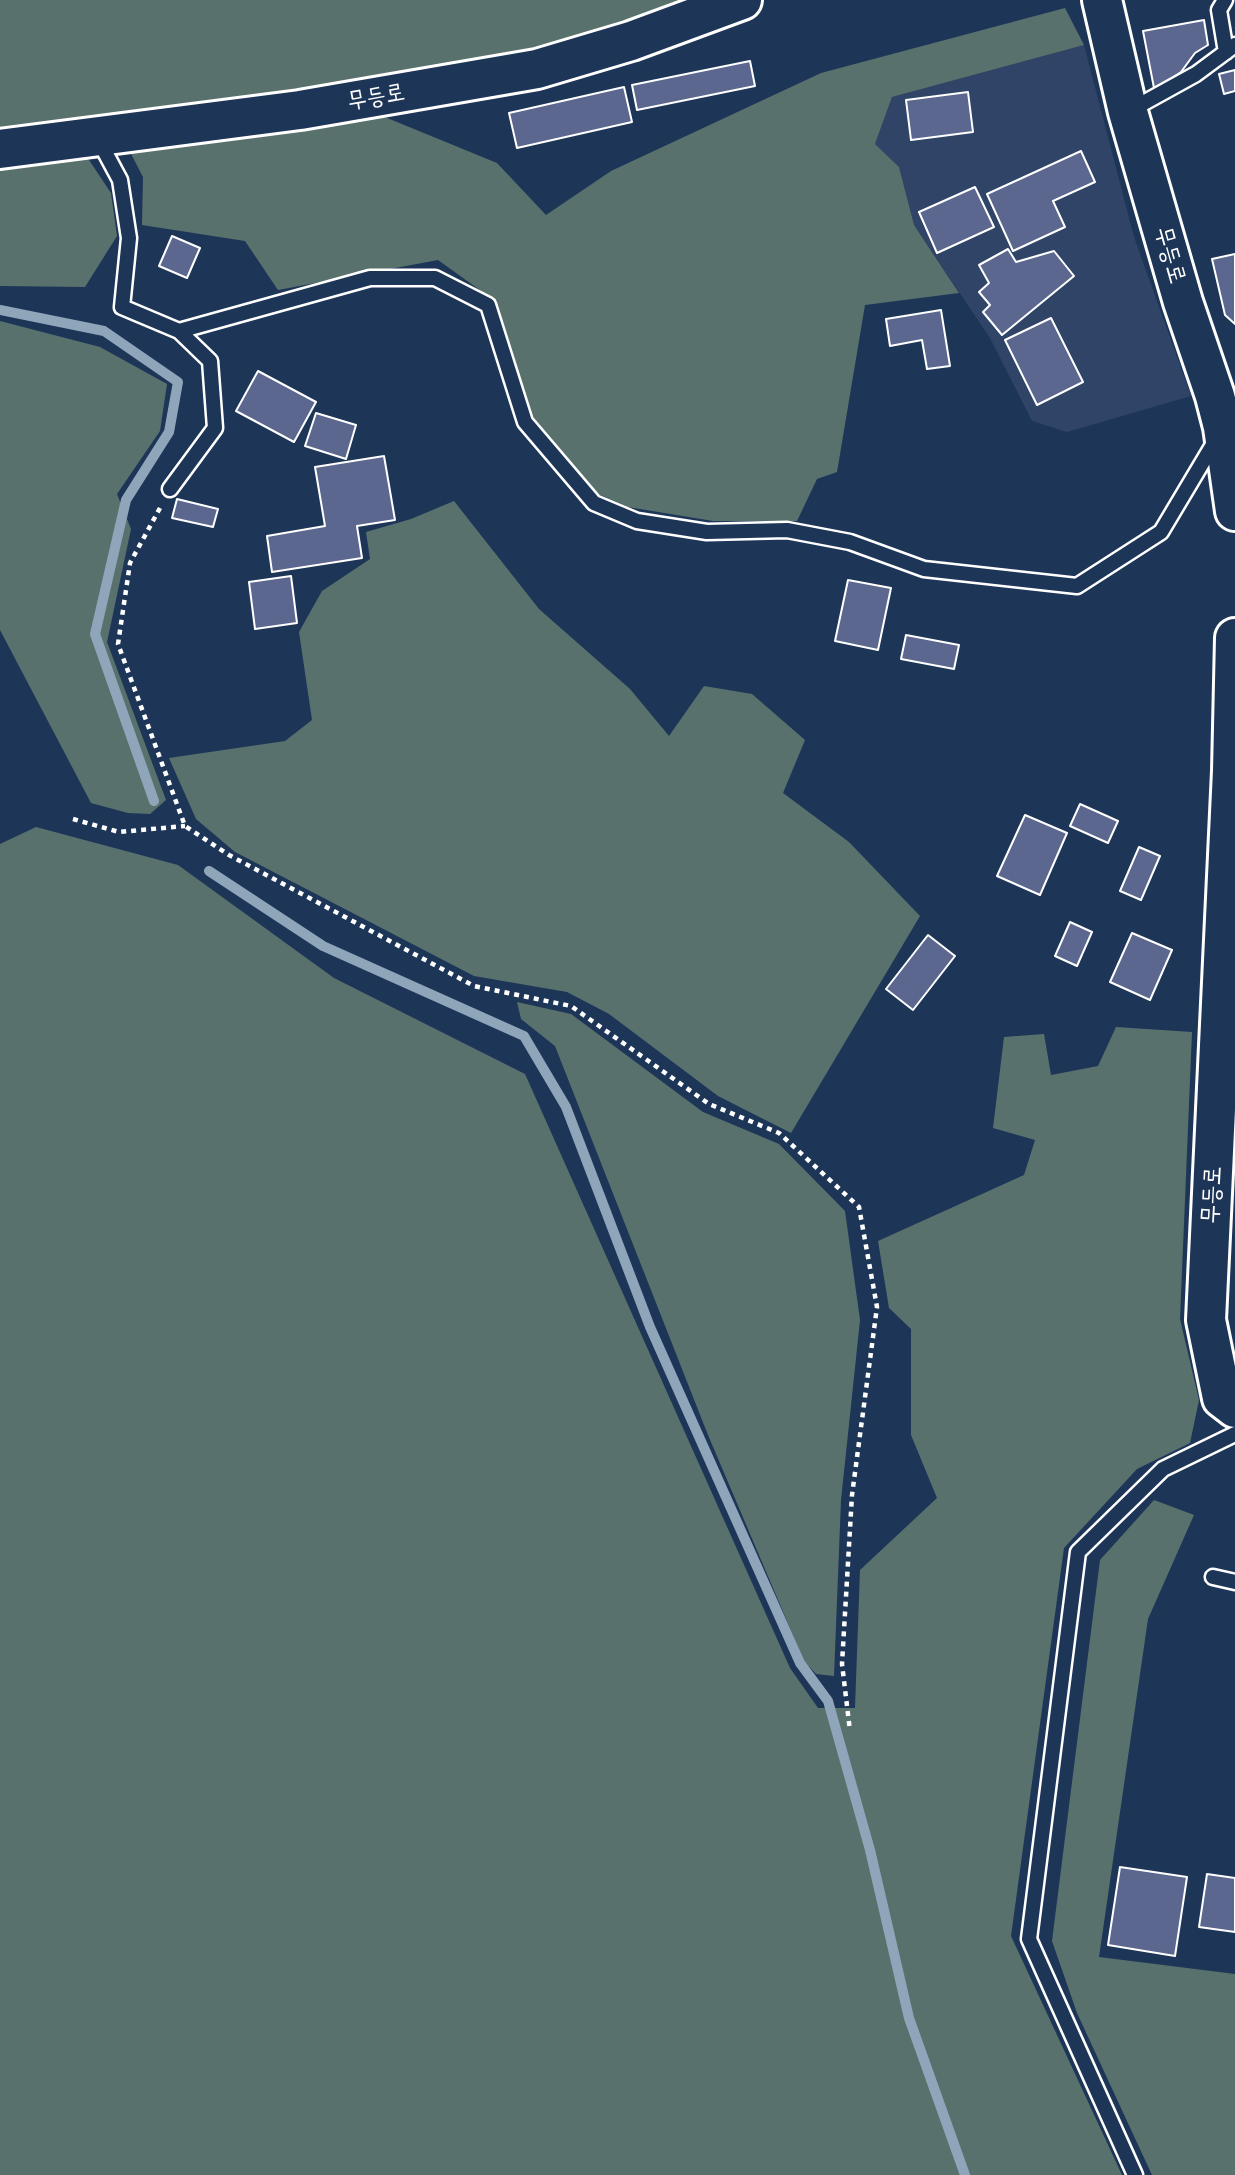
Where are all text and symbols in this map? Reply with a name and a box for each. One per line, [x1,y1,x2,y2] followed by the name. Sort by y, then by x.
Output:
[345,78,407,116] street label: 무등로
[1148,223,1192,287] street label: 무등로
[1196,1165,1228,1225] street label: 무등로

